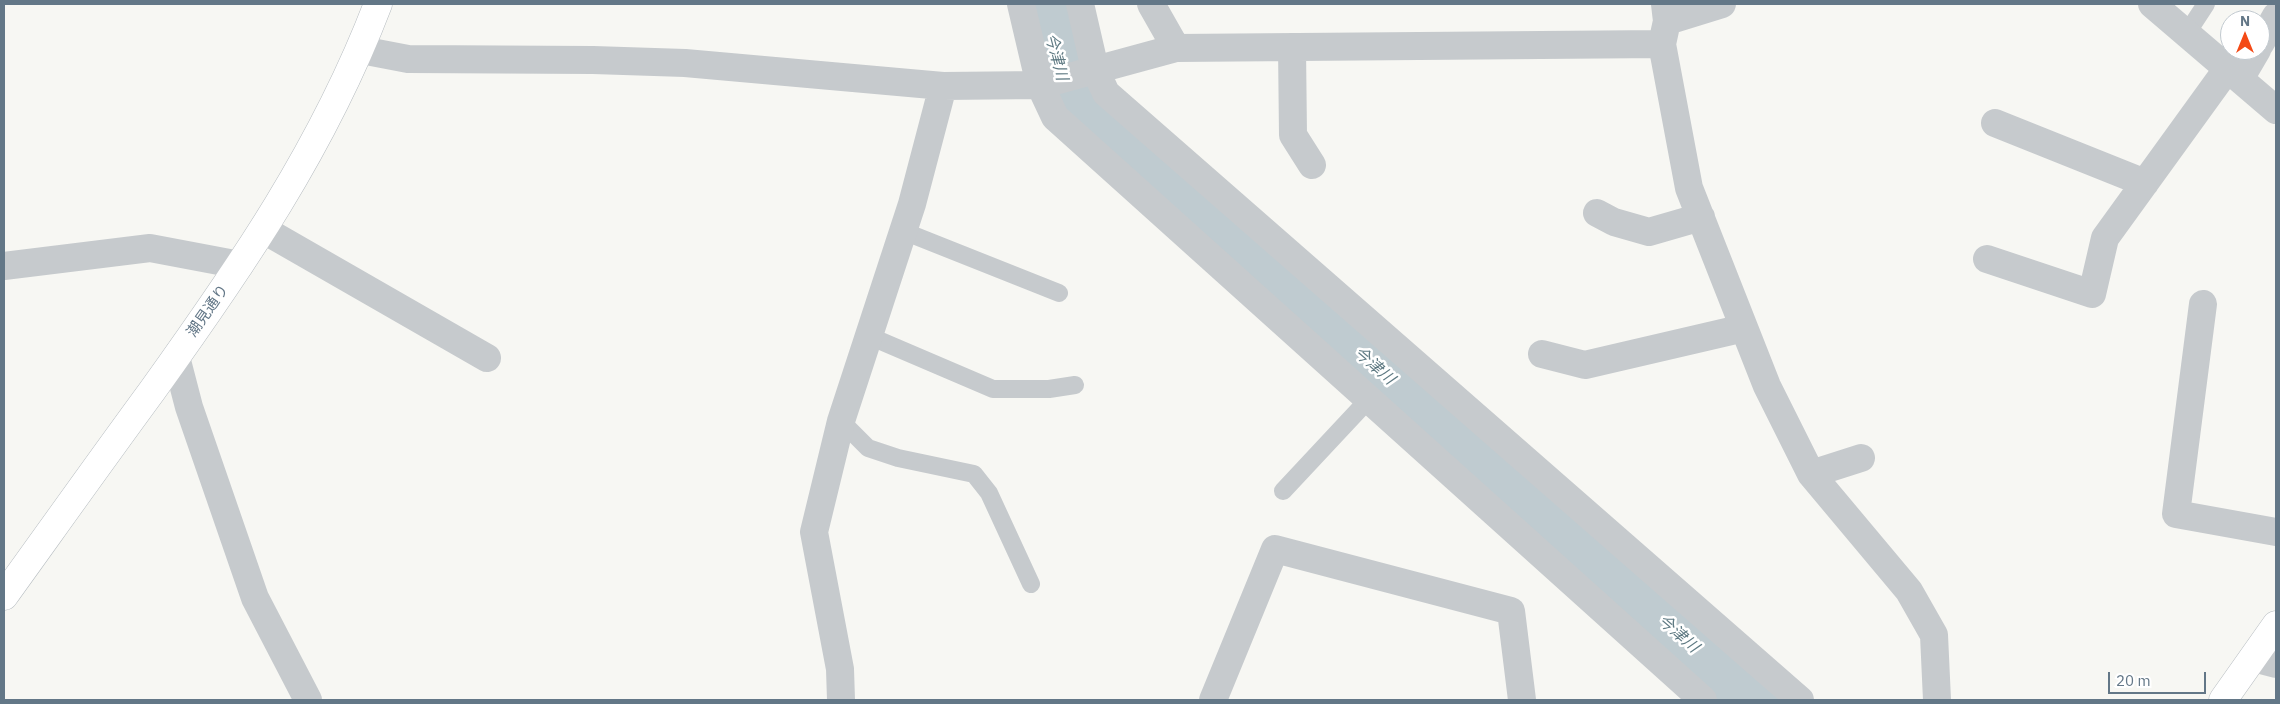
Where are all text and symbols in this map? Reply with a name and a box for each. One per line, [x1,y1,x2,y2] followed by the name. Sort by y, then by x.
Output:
[2220,10,2270,60] north arrow
[2240,12,2250,30] text: N
[1041,31,1071,83] water label: 今津川
[183,281,233,341] street label: 潮見通り
[1350,343,1398,389] water label: 今津川
[1654,611,1702,657] water label: 今津川
[2110,662,2208,694] scale bar
[2116,671,2151,690] text: 20 m

